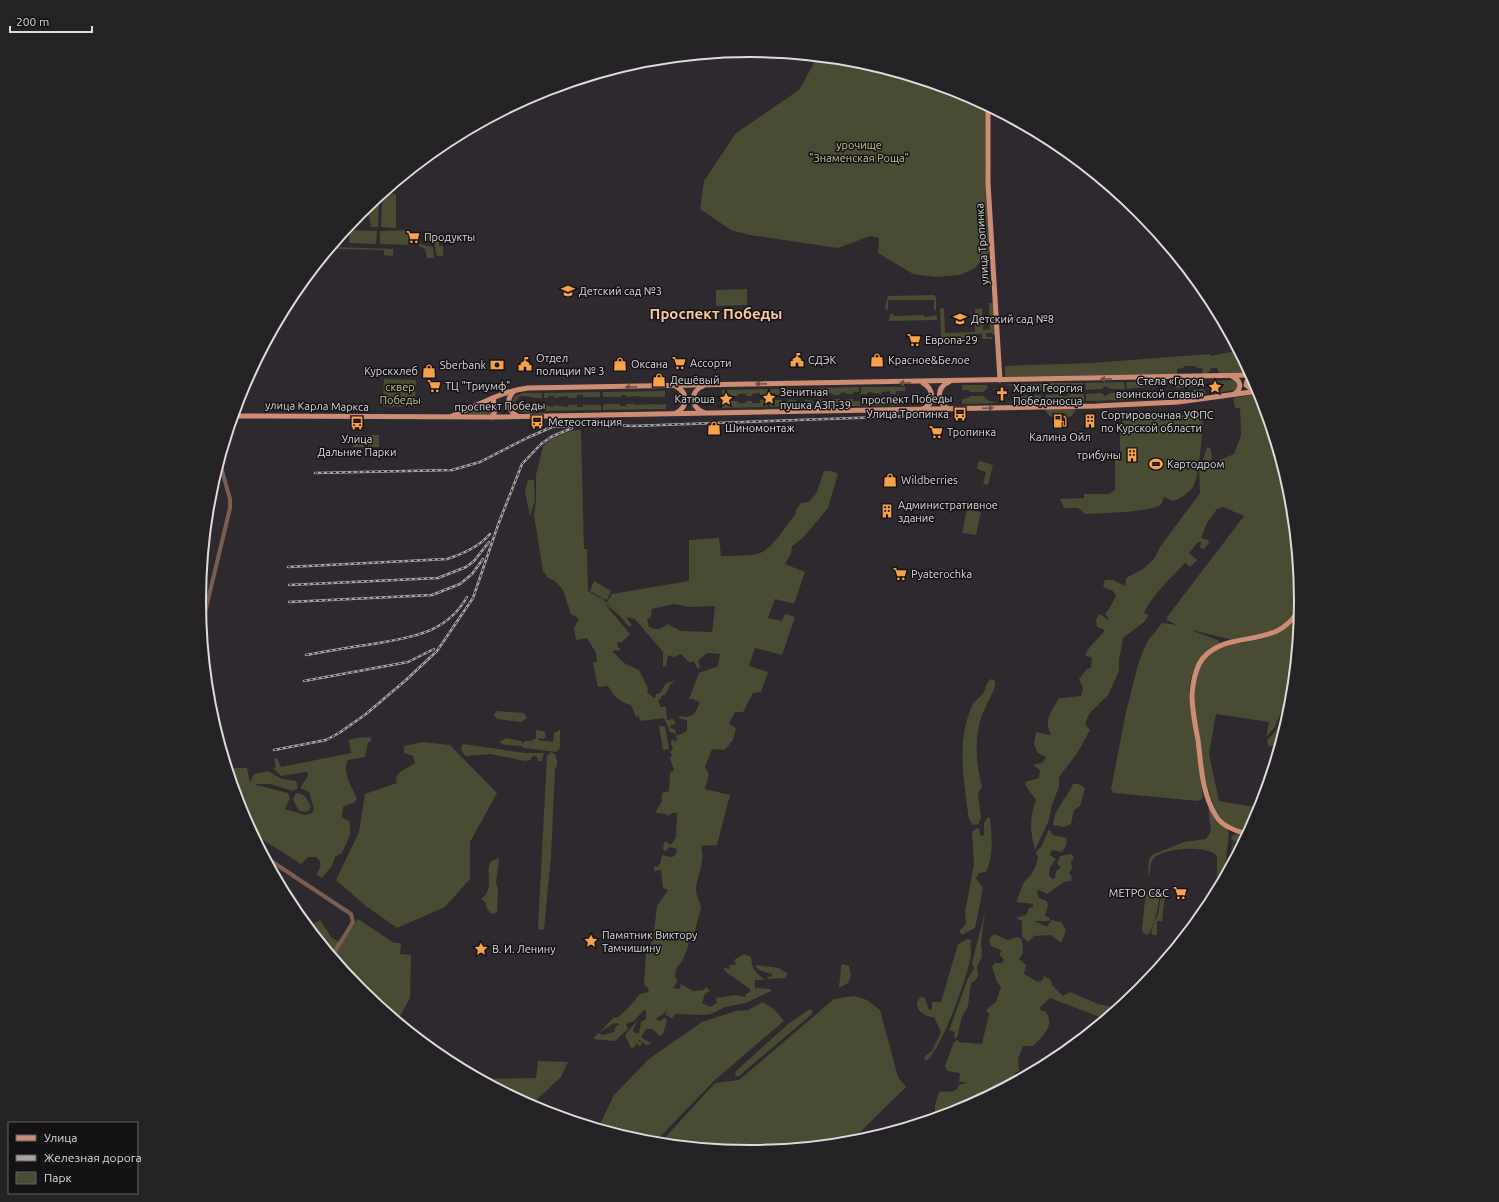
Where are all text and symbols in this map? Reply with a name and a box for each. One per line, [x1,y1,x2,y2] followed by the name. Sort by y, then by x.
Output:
[10,8,92,34] scale bar
[16,15,49,28] text: 200 m
[809,139,909,164] park label: урочище "Знаменская Роща"
[973,203,991,285] street label: улица Тропинка
[405,229,421,245] supermarket icon: Продукты
[424,231,475,243] place label: Продукты
[560,283,576,299] school or university icon: Детский сад №3
[579,285,662,297] place label: Детский сад №3
[650,305,782,322] district label: Проспект Победы
[952,311,968,327] school or university icon: Детский сад №8
[971,313,1054,325] place label: Детский сад №8
[906,332,922,348] supermarket icon: Европа-29
[925,334,978,346] place label: Европа-29
[536,352,604,377] place label: Отдел полиции № 3
[789,352,805,368] public building icon: СДЭК
[869,352,885,368] shop icon: Красное&Белое
[808,354,836,366] place label: СДЭК
[888,354,970,366] place label: Красное&Белое
[671,355,687,371] supermarket icon: Ассорти
[517,356,533,372] public building icon: Отдел полиции № 3
[612,356,628,372] shop icon: Оксана
[489,357,505,373] bank icon: Sberbank
[690,357,732,369] place label: Ассорти
[631,358,668,370] place label: Оксана
[440,359,486,371] place label: Sberbank
[421,363,437,379] shop icon: Курскхлеб
[364,365,418,377] place label: Курскхлеб
[651,372,667,388] shop icon: Дешёвый
[670,374,720,386] place label: Дешёвый
[1116,375,1205,400] place label: Стела «Город воинской славы»
[1099,376,1112,382] one-way arrow
[426,378,442,394] supermarket icon: ТЦ "Триумф"
[899,379,911,386] one-way arrow
[1207,379,1223,395] place icon: Стела «Город воинской славы»
[445,380,510,392] place label: ТЦ "Триумф"
[379,381,421,406] park label: сквер Победы
[754,381,767,387] one-way arrow
[1013,382,1083,407] place label: Храм Георгия Победоносца
[624,384,637,390] one-way arrow
[780,386,851,411] place label: Зенитная пушка АЗП-39
[994,386,1010,402] church icon: Храм Георгия Победоносца
[761,390,777,406] place icon: Зенитная пушка АЗП-39
[718,391,734,407] place icon: Катюша
[861,392,953,406] street label: проспект Победы
[674,393,715,405] place label: Катюша
[265,399,369,413] street label: улица Карла Маркса
[454,399,546,413] street label: проспект Победы
[982,404,994,411] one-way arrow
[952,406,968,422] bus stop icon: Улица Тропинка
[867,408,949,420] place label: Улица Тропинка
[1101,409,1214,434] place label: Сортировочная УФПС по Курской области
[1052,413,1068,429] fuel station icon: Калина Ойл
[1082,413,1098,429] building icon: Сортировочная УФПС по Курской области
[529,414,545,430] bus stop icon: Метеостанция
[349,415,365,431] bus stop icon: Улица Дальние Парки
[548,416,622,428] place label: Метеостанция
[706,420,722,436] shop icon: Шиномонтаж
[725,422,795,434] place label: Шиномонтаж
[928,424,944,440] supermarket icon: Тропинка
[947,426,996,438] place label: Тропинка
[1029,431,1091,443] place label: Калина Ойл
[318,433,396,458] place label: Улица Дальние Парки
[1124,447,1140,463] building icon: трибуны
[1077,449,1121,461] place label: трибуны
[1148,456,1164,472] sports icon: Картодром
[1167,458,1224,470] place label: Картодром
[882,472,898,488] shop icon: Wildberries
[901,474,958,486] place label: Wildberries
[898,499,998,524] place label: Административное здание
[879,503,895,519] building icon: Административное здание
[892,566,908,582] supermarket icon: Pyaterochka
[911,568,972,580] place label: Pyaterochka
[1172,885,1188,901] supermarket icon: МЕТРО С&С
[1109,887,1169,899] place label: МЕТРО С&С
[602,929,698,954] place label: Памятник Виктору Тамчишину
[583,933,599,949] place icon: Памятник Виктору Тамчишину
[473,941,489,957] place icon: В. И. Ленину
[492,943,556,955] place label: В. И. Ленину
[8,1122,138,1194] legend
[44,1131,77,1144] text: Улица
[44,1151,142,1164] text: Железная дорога
[44,1171,72,1184] text: Парк

